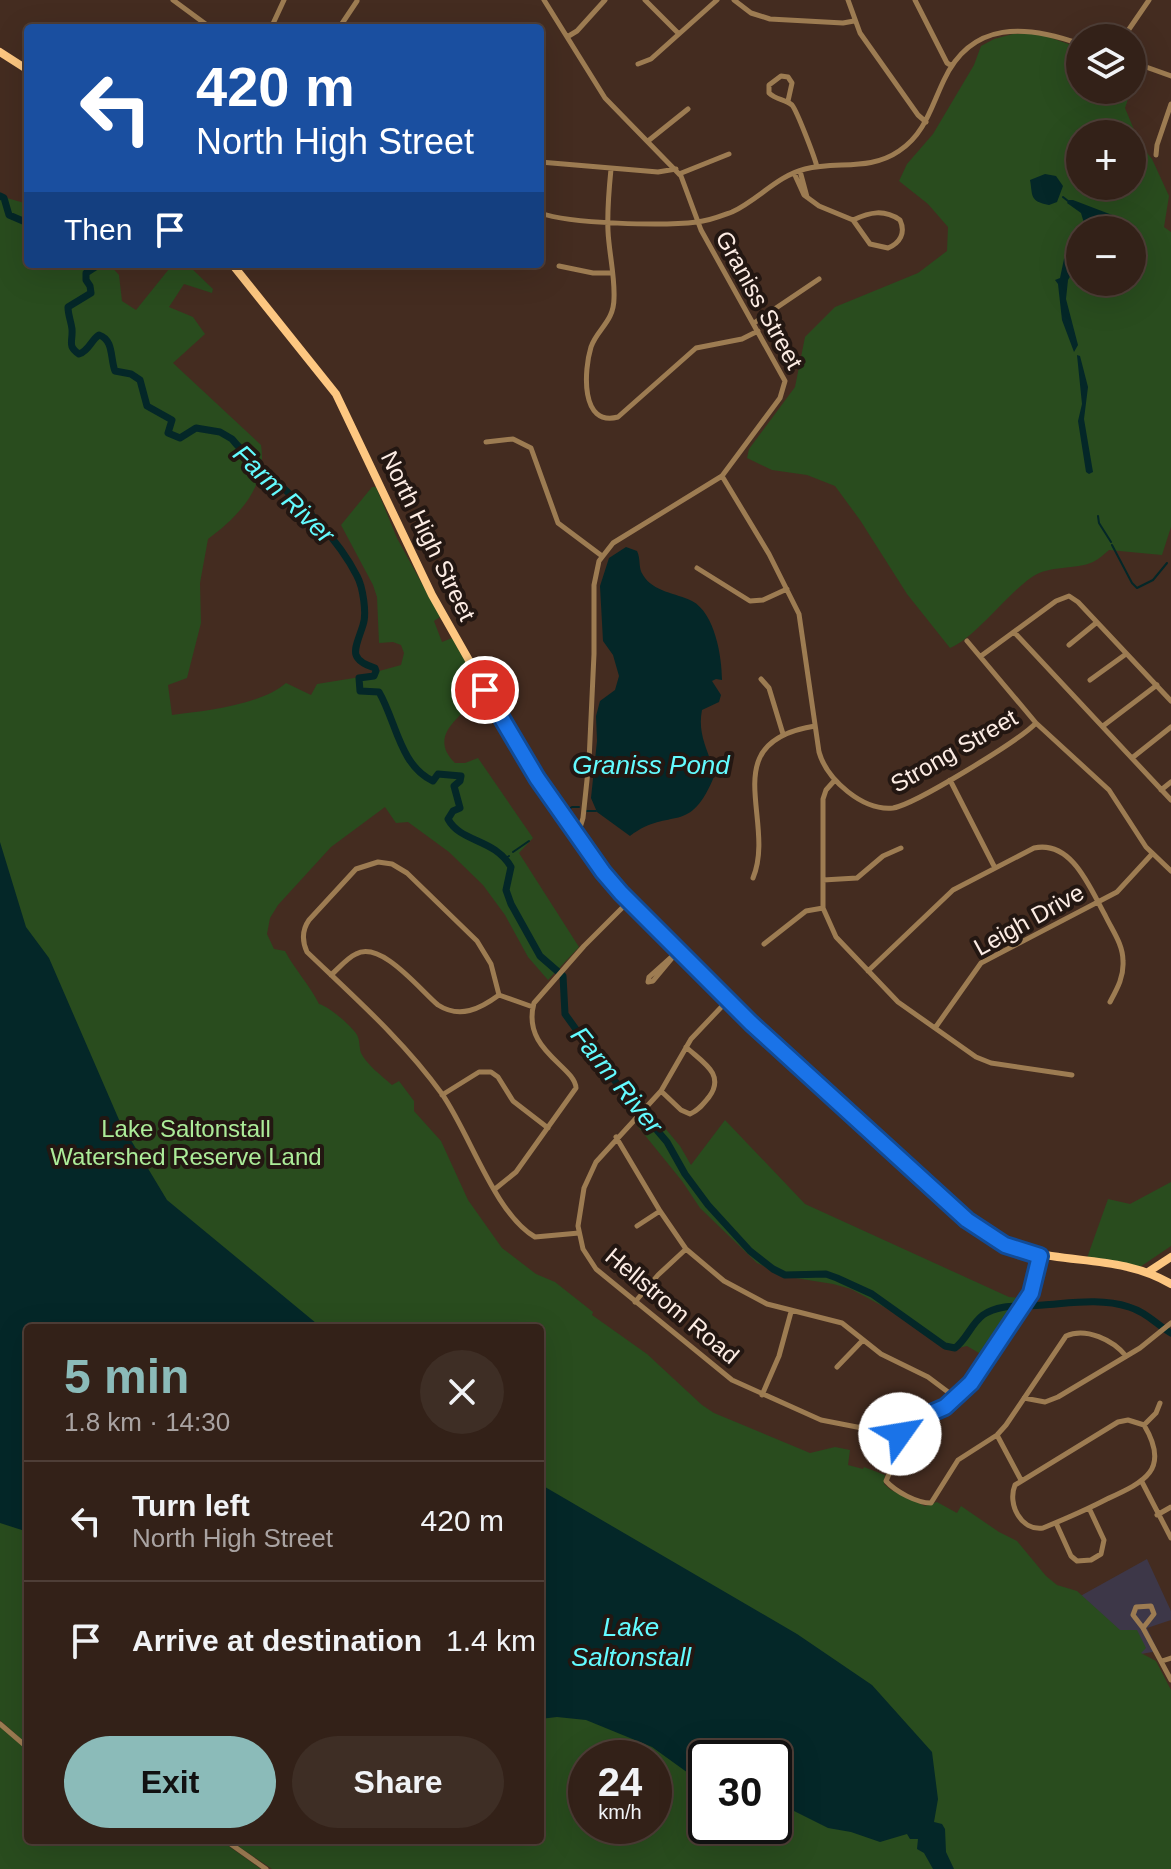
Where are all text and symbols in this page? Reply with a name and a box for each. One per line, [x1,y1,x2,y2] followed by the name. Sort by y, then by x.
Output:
[1066,24,1146,296] map controls
[1066,24,1146,104] button: layers
[196,55,355,118] text: 420 m
[64,56,168,160] icon: left
[1066,120,1146,200] button: +
[196,121,474,162] text: North High Street
[148,208,192,252] icon: arrive
[64,213,132,246] text: Then
[1066,216,1146,296] button: −
[710,226,809,374] street label: Graniss Street
[227,439,342,550] water label: Farm River
[376,447,481,625] street label: North High Street
[451,656,519,724] pin
[463,668,507,712] icon: arrive
[886,703,1022,798] street label: Strong Street
[572,750,731,780] water label: Graniss Pond
[969,878,1088,961] street label: Leigh Drive
[565,1021,670,1140] water label: Farm River
[50,1115,322,1170] park label: Lake Saltonstall Watershed Reserve Land
[600,1242,744,1369] street label: Hellstrom Road
[64,1350,189,1403] text: 5 min
[420,1350,504,1434] button: close
[858,1392,942,1476] position arrow
[64,1407,230,1437] text: 1.8 km · 14:30
[132,1489,250,1522] text: Turn left
[64,1499,108,1543] icon: left
[421,1504,504,1537] text: 420 m
[132,1523,333,1553] text: North High Street
[571,1612,692,1672] water label: Lake Saltonstall
[64,1619,108,1663] icon: arrive
[132,1624,422,1657] text: Arrive at destination
[446,1624,536,1657] text: 1.4 km
[64,1736,276,1828] button: Exit
[292,1736,504,1828] button: Share
[688,1740,792,1844] speed limit sign: 30
[598,1760,642,1804] text: 24
[598,1801,642,1823] text: km/h

